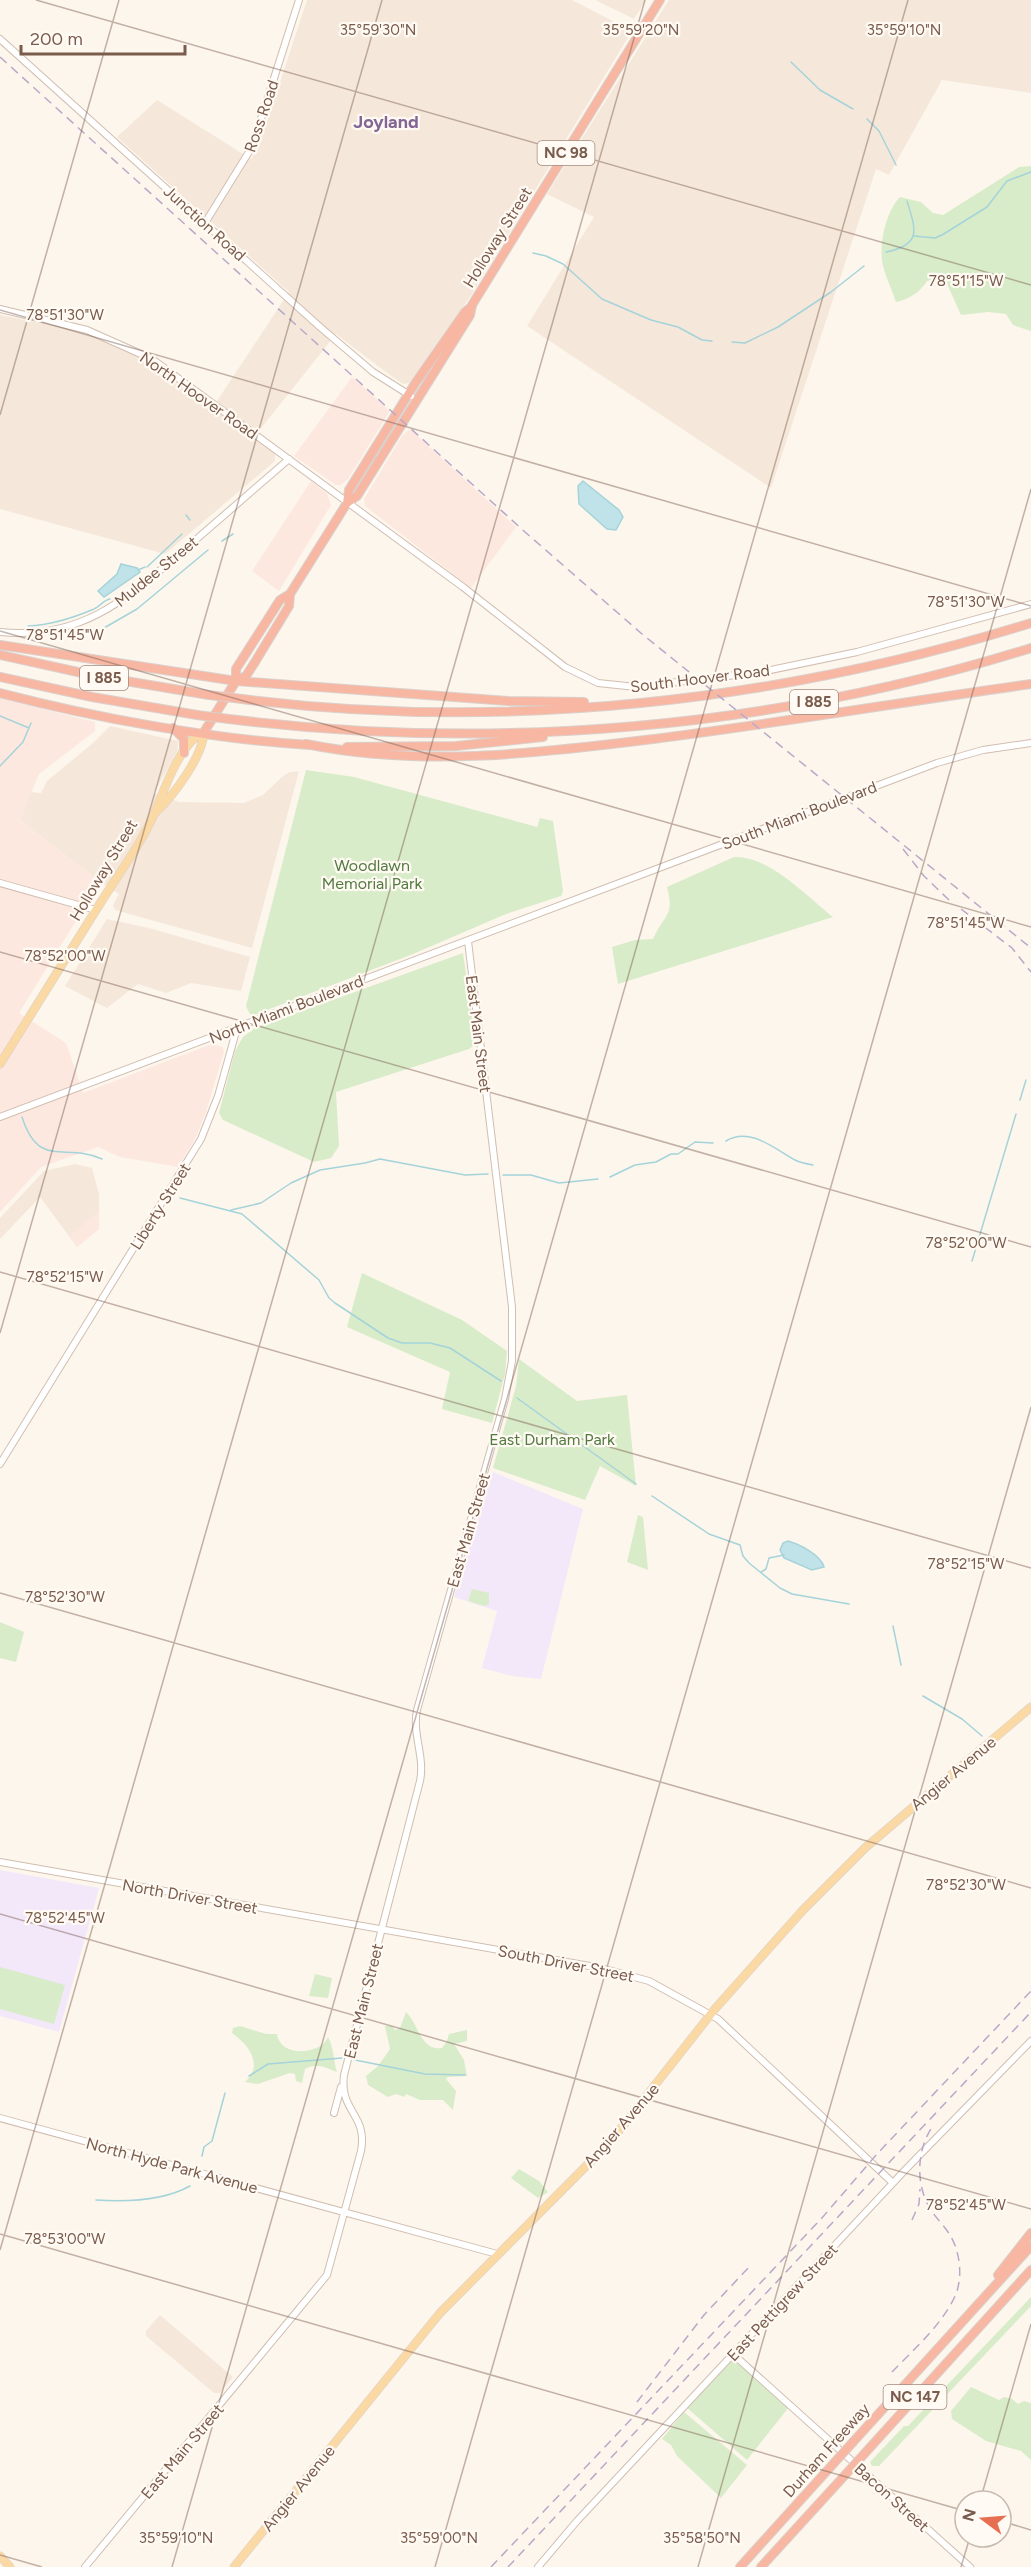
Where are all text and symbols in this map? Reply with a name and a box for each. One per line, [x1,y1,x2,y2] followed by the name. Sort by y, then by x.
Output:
[21,18,184,56] scale bar
[340,21,416,39] text: 35°59'30"N
[603,21,679,39] text: 35°59'20"N
[867,21,941,39] text: 35°59'10"N
[30,28,83,50] text: 200 m
[240,78,283,155] street label: Ross Road
[353,111,419,133] district label: Joyland
[538,141,594,165] road number: NC 98
[160,182,249,265] street label: Junction Road
[459,183,536,291] street label: Holloway Street
[929,272,1004,290] text: 78°51'15"W
[26,306,104,324] text: 78°51'30"W
[136,348,261,443] street label: North Hoover Road
[111,532,202,611] street label: Muldee Street
[927,593,1005,611] text: 78°51'30"W
[26,626,104,644] text: 78°51'45"W
[629,661,771,696] street label: South Hoover Road
[80,666,128,690] road number: I 885
[790,690,838,714] road number: I 885
[719,777,879,854] street label: South Miami Boulevard
[66,816,141,924] street label: Holloway Street
[322,856,422,893] park label: Woodlawn Memorial Park
[927,914,1005,932] text: 78°51'45"W
[24,947,106,965] text: 78°52'00"W
[206,971,366,1048] street label: North Miami Boulevard
[462,974,495,1094] street label: East Main Street
[126,1159,195,1253] street label: Liberty Street
[925,1234,1007,1252] text: 78°52'00"W
[27,1268,104,1286] text: 78°52'15"W
[489,1430,615,1449] park label: East Durham Park
[443,1471,494,1590] street label: East Main Street
[928,1555,1005,1573] text: 78°52'15"W
[25,1588,105,1606] text: 78°52'30"W
[907,1732,1000,1814] street label: Angier Avenue
[121,1875,259,1918] street label: North Driver Street
[926,1876,1006,1894] text: 78°52'30"W
[25,1909,106,1927] text: 78°52'45"W
[340,1941,387,2061] street label: East Main Street
[496,1941,636,1986] street label: South Driver Street
[580,2079,663,2171] street label: Angier Avenue
[84,2133,260,2198] street label: North Hyde Park Avenue
[926,2196,1007,2214] text: 78°52'45"W
[24,2230,106,2248] text: 78°53'00"W
[723,2240,842,2365] street label: East Pettigrew Street
[884,2385,946,2409] road number: NC 147
[779,2399,874,2501] street label: Durham Freeway
[137,2400,228,2503] street label: East Main Street
[258,2441,339,2535] street label: Angier Avenue
[851,2459,933,2536] street label: Bacon Street
[953,2489,1013,2549] north arrow
[958,2506,980,2524] text: N
[139,2529,213,2547] text: 35°59'10"N
[400,2529,478,2547] text: 35°59'00"N
[663,2529,741,2547] text: 35°58'50"N

